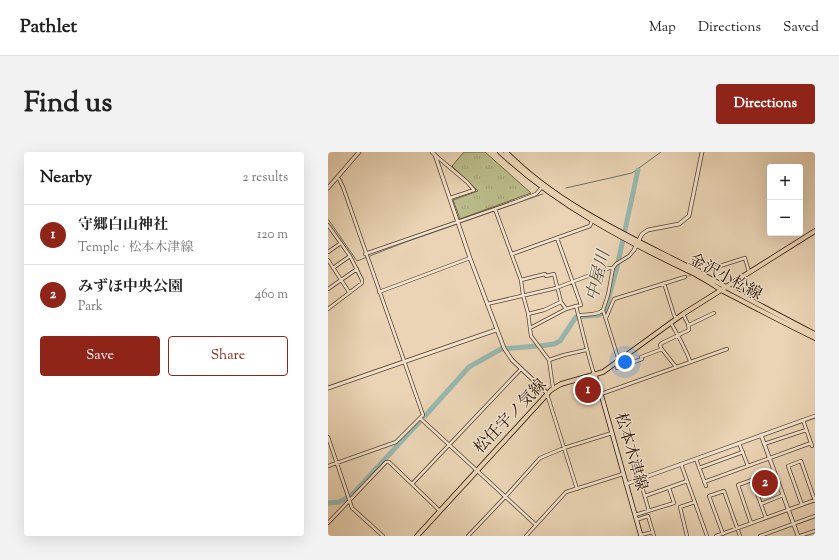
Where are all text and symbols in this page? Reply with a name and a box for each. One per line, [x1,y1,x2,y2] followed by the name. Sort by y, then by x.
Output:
[20,14,77,41] text: Pathlet
[649,18,676,38] text: Map
[698,18,761,38] text: Directions
[783,18,819,38] text: Saved
[24,84,112,124] text: Find us
[716,84,815,124] button: Directions
[767,164,803,236] map controls
[767,164,803,200] button: +
[40,166,92,190] text: Nearby
[243,169,288,187] text: 2 results
[767,200,803,236] button: −
[78,215,168,236] text: 守郷白山神社
[51,226,55,244] text: 1
[257,226,288,244] text: 120 m
[78,239,193,257] text: Temple · 松本木津線
[581,246,617,304] water label: 中屋川
[684,249,766,307] street label: 金沢小松線
[78,277,183,298] text: みずほ中央公園
[50,286,56,304] text: 2
[255,286,288,304] text: 460 m
[78,298,103,316] text: Park
[40,336,160,376] button: Save
[168,336,288,376] button: Share
[615,352,635,372] your location
[469,374,553,460] street label: 松任宇ノ気線
[575,375,601,405] pin: 1
[608,410,652,494] street label: 松本木津線
[752,468,778,498] pin: 2

